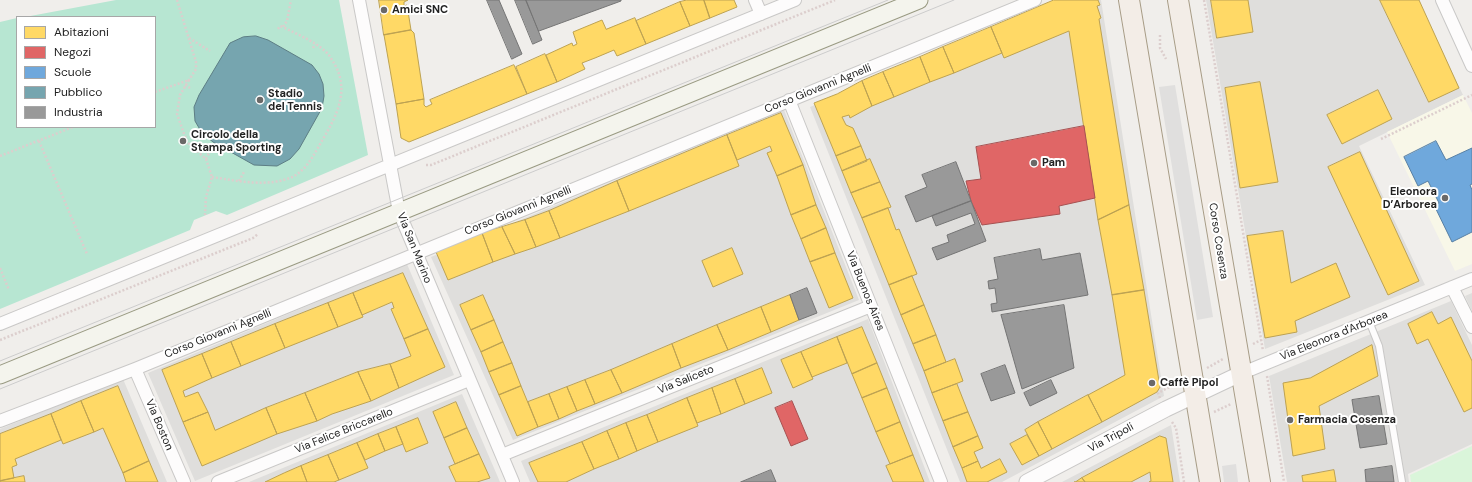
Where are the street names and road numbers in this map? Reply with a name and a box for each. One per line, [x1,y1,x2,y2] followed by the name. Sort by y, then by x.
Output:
[763,62,873,116] street label: Corso Giovanni Agnelli
[463,184,573,238] street label: Corso Giovanni Agnelli
[1205,202,1231,280] street label: Corso Cosenza
[394,211,434,285] street label: Via San Marino
[843,249,887,333] street label: Via Buenos Aires
[163,307,273,361] street label: Corso Giovanni Agnelli
[1278,308,1390,364] street label: Via Eleonora d'Arborea
[656,363,716,397] street label: Via Saliceto
[142,397,176,453] street label: Via Boston
[293,405,395,457] street label: Via Felice Briccarello
[1086,421,1136,455] street label: Via Tripoli

